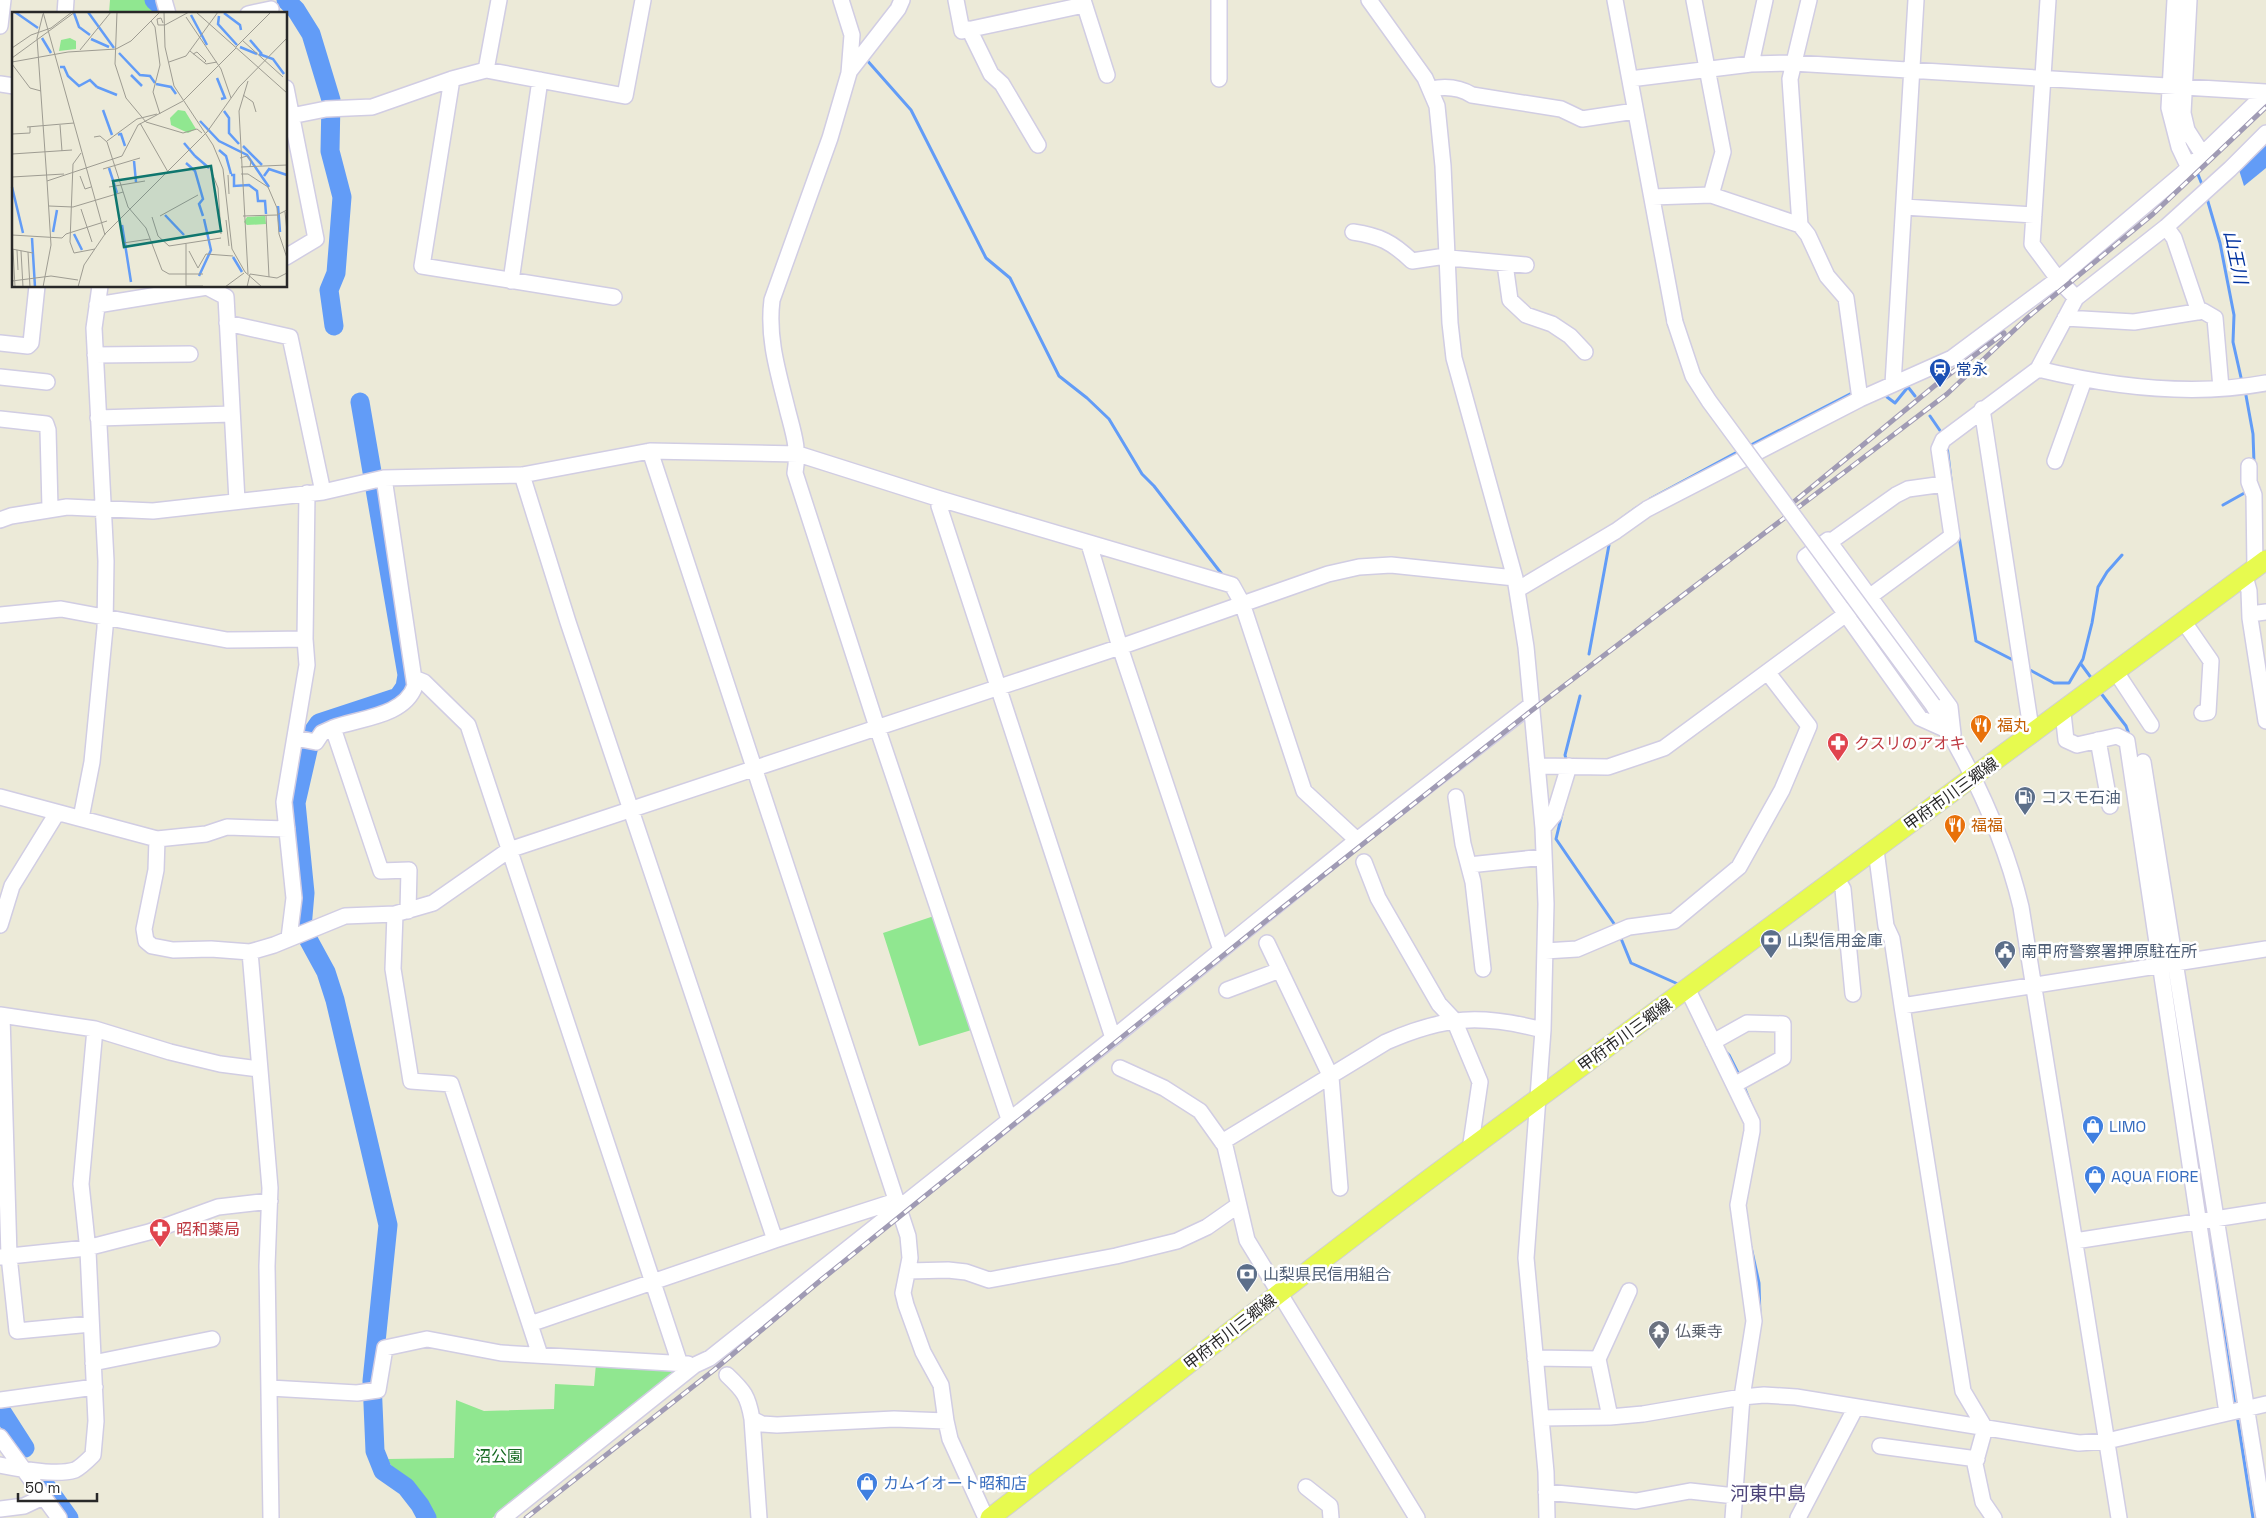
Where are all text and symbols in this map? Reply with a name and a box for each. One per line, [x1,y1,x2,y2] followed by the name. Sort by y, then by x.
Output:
[12,12,288,288] inset map
[2219,228,2253,288] water label: 山王川
[1928,357,1952,388] station icon: 常永
[1956,359,1988,380] place label: 常永
[1969,713,1993,744] restaurant icon: 福丸
[1997,715,2029,736] place label: 福丸
[1826,731,1850,762] pharmacy icon: クスリのアオキ
[1854,733,1966,754] place label: クスリのアオキ
[1900,753,2002,835] street label: 甲府市川三郷線
[2013,785,2037,816] fuel station icon: コスモ石油
[2041,787,2121,808] place label: コスモ石油
[1943,813,1967,844] restaurant icon: 福福
[1971,815,2003,836] place label: 福福
[1759,928,1783,959] bank icon: 山梨信用金庫
[1787,930,1883,951] place label: 山梨信用金庫
[1993,939,2017,970] public building icon: 南甲府警察署押原駐在所
[2021,941,2197,962] place label: 南甲府警察署押原駐在所
[1574,994,1676,1076] street label: 甲府市川三郷線
[2081,1114,2105,1145] shop icon: LIMO
[2109,1116,2146,1137] place label: LIMO
[2083,1164,2107,1195] shop icon: AQUA FIORE
[2111,1166,2198,1187] place label: AQUA FIORE
[148,1217,172,1248] pharmacy icon: 昭和薬局
[176,1219,240,1240] place label: 昭和薬局
[1235,1262,1259,1293] bank icon: 山梨県民信用組合
[1263,1264,1391,1285] place label: 山梨県民信用組合
[1179,1289,1281,1375] street label: 甲府市川三郷線
[1647,1319,1671,1350] temple icon: 仏乗寺
[1675,1321,1723,1342] place label: 仏乗寺
[475,1446,523,1467] park label: 沼公園
[18,1470,96,1502] scale bar
[855,1471,879,1502] shop icon: カムイオート昭和店
[883,1473,1027,1494] place label: カムイオート昭和店
[25,1478,60,1497] text: 50 m
[1730,1481,1806,1506] district label: 河東中島

